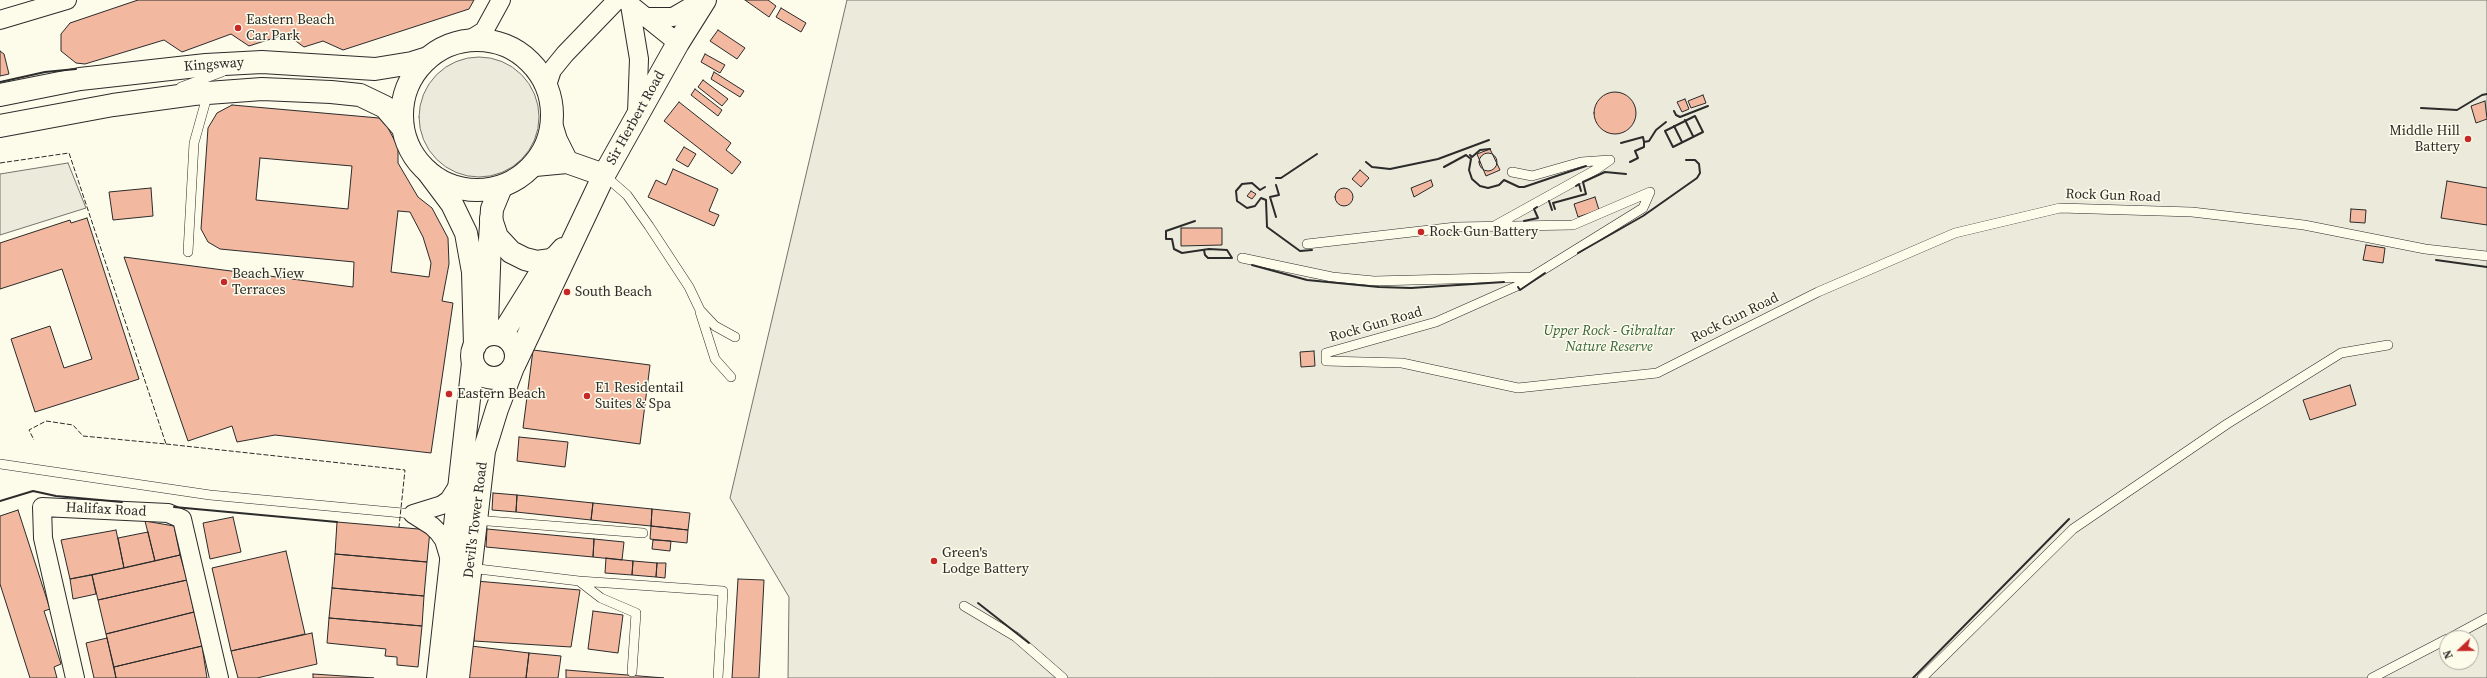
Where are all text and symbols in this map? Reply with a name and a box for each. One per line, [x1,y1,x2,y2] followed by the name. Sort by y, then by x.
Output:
[246,12,335,44] place label: Eastern Beach Car Park
[233,23,243,33] marker: Eastern Beach Car Park
[184,55,244,75] street label: Kingsway
[603,68,669,168] street label: Sir Herbert Road
[2389,123,2460,156] place label: Middle Hill Battery
[2463,134,2473,144] marker: Middle Hill Battery
[2065,186,2161,206] street label: Rock Gun Road
[1429,224,1538,240] place label: Rock Gun Battery
[1416,227,1426,237] marker: Rock Gun Battery
[232,266,304,298] place label: Beach View Terraces
[219,277,229,287] marker: Beach View Terraces
[575,284,652,300] place label: South Beach
[562,287,572,297] marker: South Beach
[1688,290,1782,346] street label: Rock Gun Road
[1328,304,1424,346] street label: Rock Gun Road
[1543,323,1675,356] park label: Upper Rock - Gibraltar Nature Reserve
[595,380,684,412] place label: E1 Residentail Suites & Spa
[457,386,546,402] place label: Eastern Beach
[444,389,454,399] marker: Eastern Beach
[582,391,592,401] marker: E1 Residentail Suites & Spa
[461,461,491,579] street label: Devil's Tower Road
[65,500,147,520] street label: Halifax Road
[942,545,1029,578] place label: Green's Lodge Battery
[929,556,939,566] marker: Green's Lodge Battery
[2439,630,2479,670] north arrow
[2440,648,2457,661] text: N

